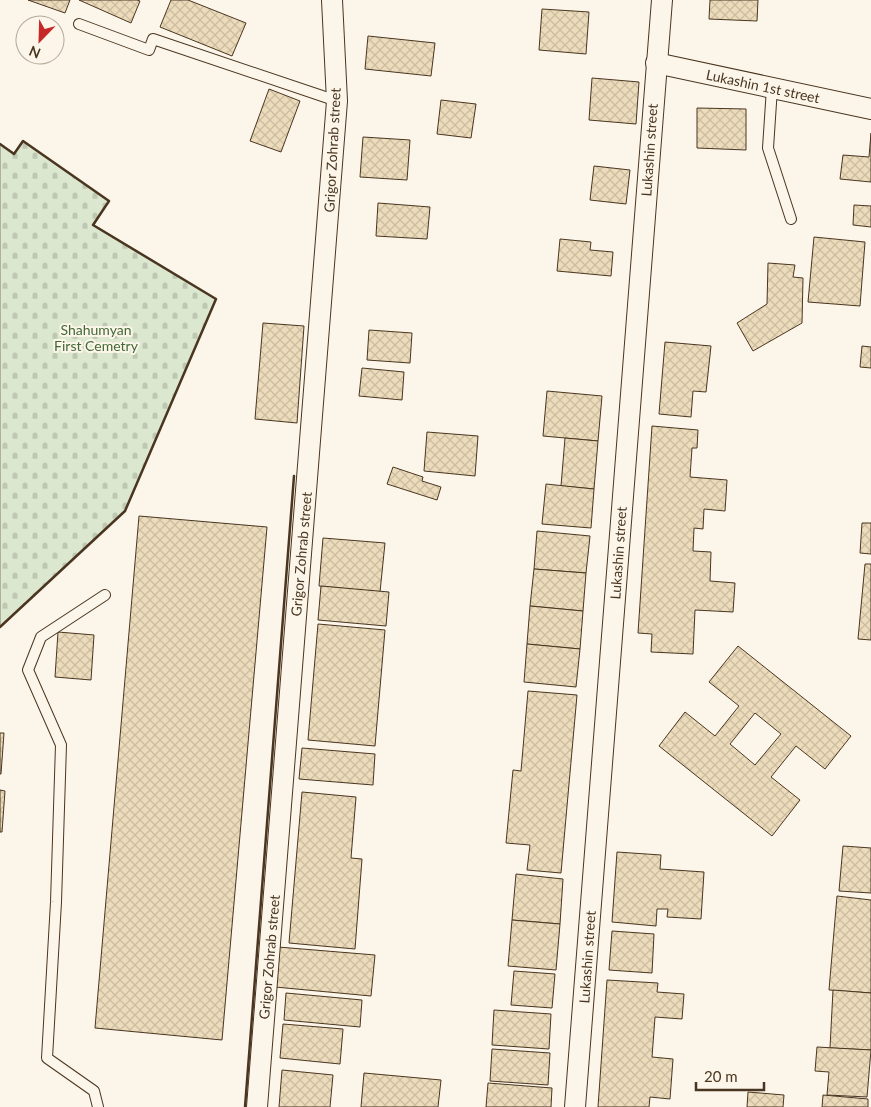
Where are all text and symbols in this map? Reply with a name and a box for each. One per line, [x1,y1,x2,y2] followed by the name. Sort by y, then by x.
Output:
[15,15,65,65] north arrow
[26,42,43,62] text: N
[705,66,821,106] street label: Lukashin 1st street
[320,87,344,213] street label: Grigor Zohrab street
[637,103,661,197] street label: Lukashin street
[54,321,139,354] park label: Shahumyan First Cemetry
[287,491,315,617] street label: Grigor Zohrab street
[606,506,630,600] street label: Lukashin street
[255,894,283,1020] street label: Grigor Zohrab street
[575,910,599,1004] street label: Lukashin street
[696,1060,764,1092] scale bar
[704,1067,738,1085] text: 20 m

